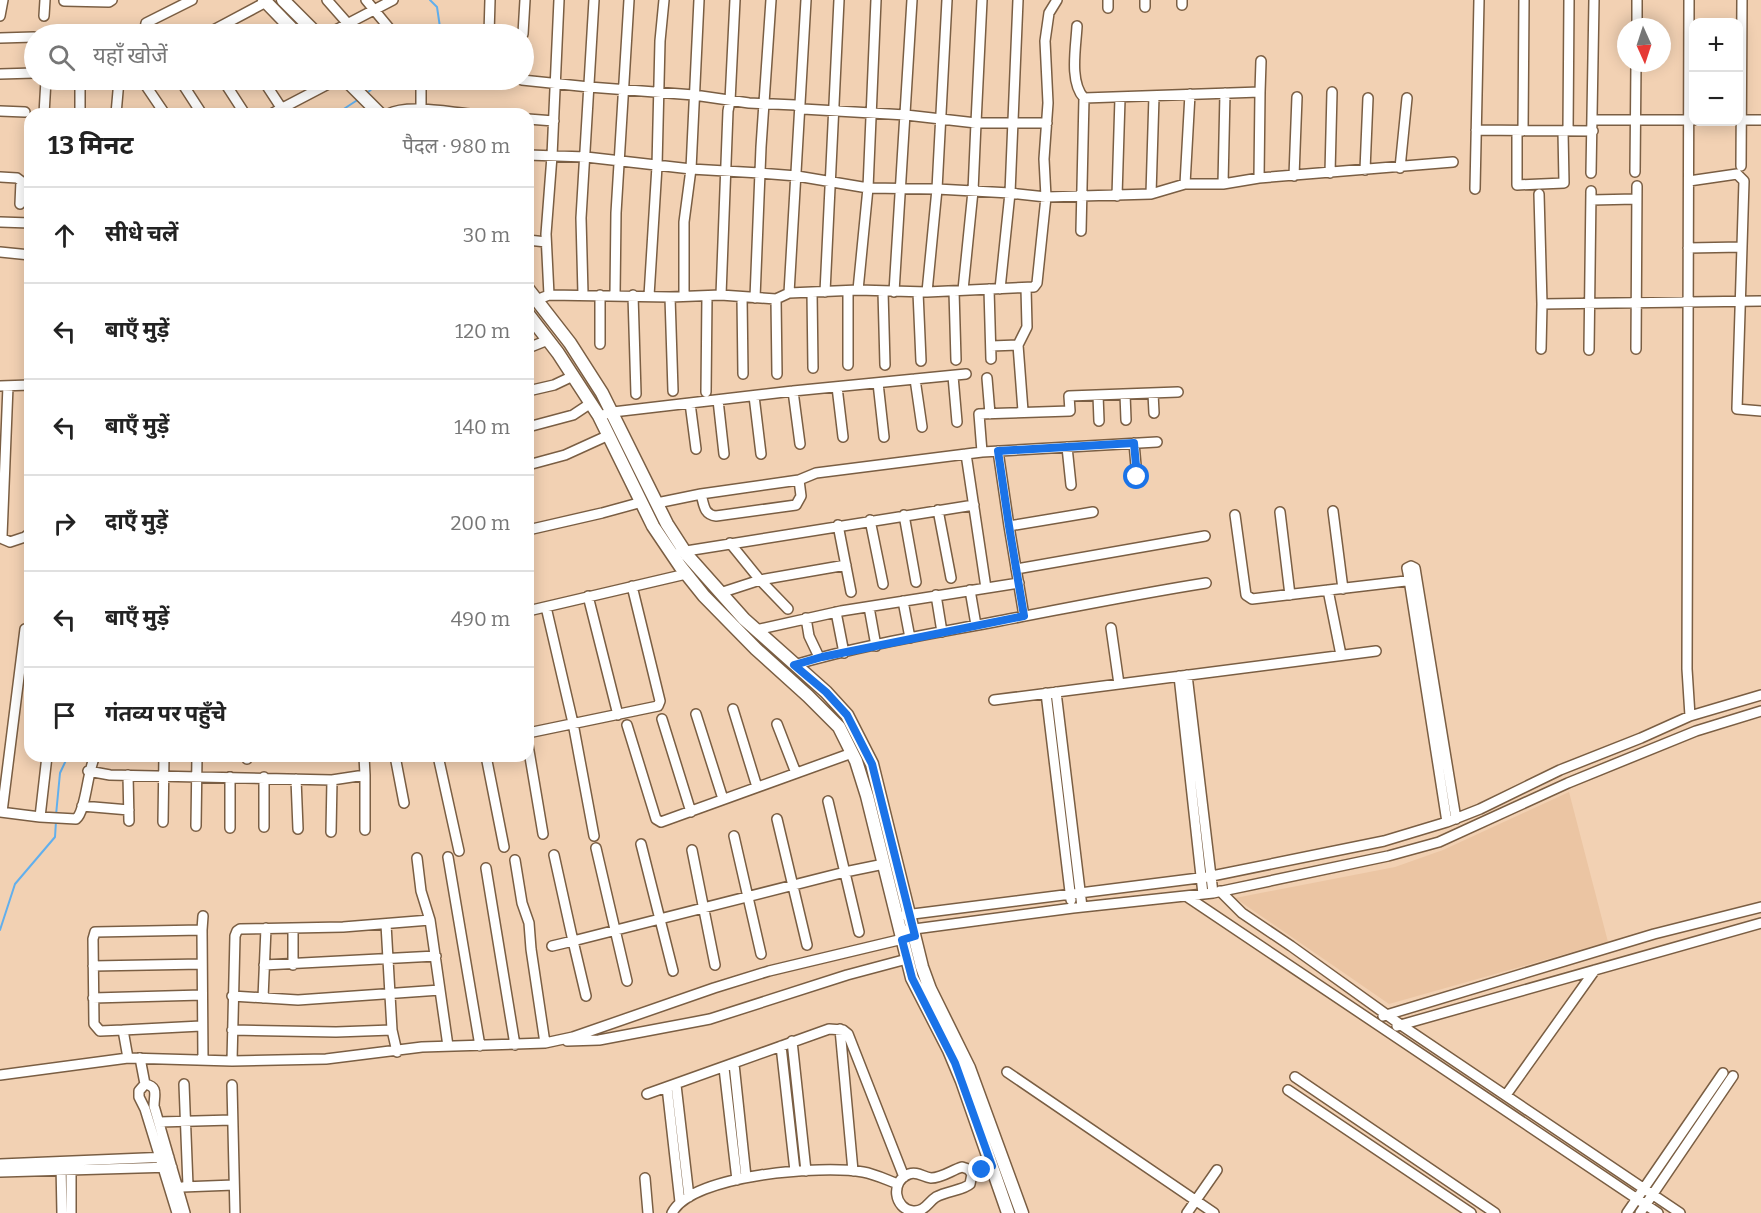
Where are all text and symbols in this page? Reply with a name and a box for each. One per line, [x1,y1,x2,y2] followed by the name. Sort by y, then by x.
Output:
[1617,18,1671,72] north arrow
[1689,18,1743,126] map controls
[1689,18,1743,72] button: +
[24,24,534,90] search box
[45,41,78,74] icon: search
[93,42,168,69] text: यहाँ खोजें
[1689,72,1743,126] button: −
[48,130,133,161] text: 13 मिनट
[403,134,510,158] text: पैदल · 980 m
[48,219,81,252] icon: ahead
[105,220,178,247] text: सीधे चलें
[463,223,510,247] text: 30 m
[48,315,81,348] icon: left
[105,316,169,343] text: बाएँ मुड़ें
[455,319,510,343] text: 120 m
[48,411,81,444] icon: left
[105,412,169,439] text: बाएँ मुड़ें
[454,415,510,439] text: 140 m
[1123,463,1149,489] route start
[48,507,81,540] icon: right
[105,508,168,535] text: दाएँ मुड़ें
[450,511,510,535] text: 200 m
[48,603,81,636] icon: left
[105,604,169,631] text: बाएँ मुड़ें
[451,607,510,631] text: 490 m
[48,699,81,732] icon: arrive
[105,700,226,727] text: गंतव्य पर पहुँचे
[968,1156,994,1182] route end

